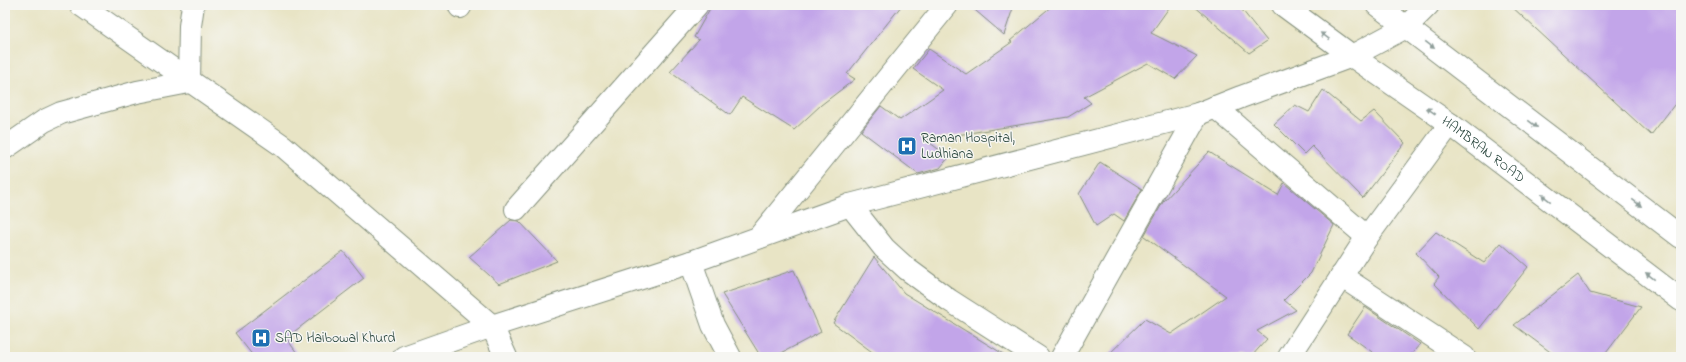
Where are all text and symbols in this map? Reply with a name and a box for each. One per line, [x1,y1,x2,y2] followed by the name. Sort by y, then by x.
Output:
[1320,32,1330,40] one-way arrow
[1425,41,1436,50] one-way arrow
[1426,107,1436,115] one-way arrow
[1437,111,1529,188] street label: HAMBRAN ROAD
[1528,120,1539,129] one-way arrow
[921,128,1015,165] place label: Raman Hospital, Ludhiana
[896,135,918,157] hospital icon: Raman Hospital, Ludhiana
[1541,193,1552,202] one-way arrow
[1631,199,1642,207] one-way arrow
[1645,272,1655,280] one-way arrow
[250,327,272,349] hospital icon: SAD Haibowal Khurd
[275,328,396,349] place label: SAD Haibowal Khurd

